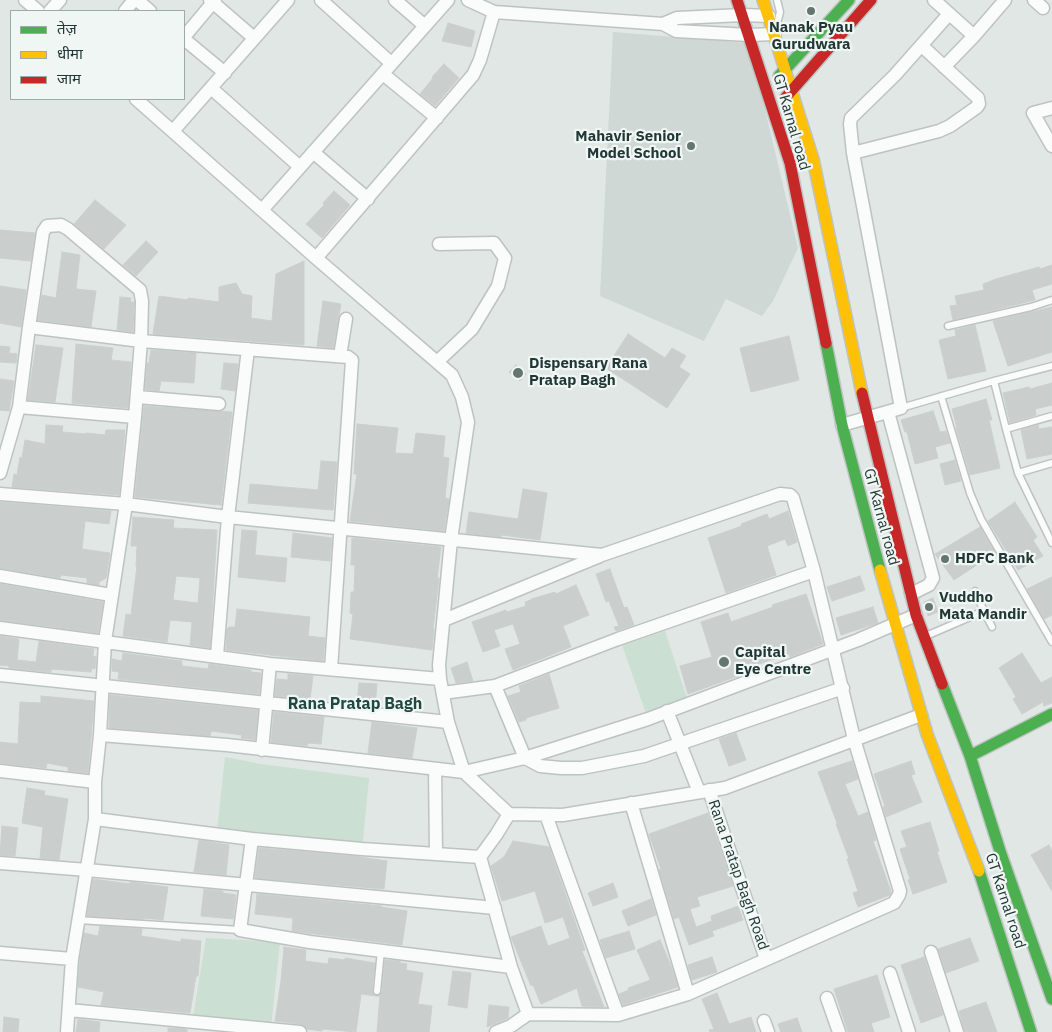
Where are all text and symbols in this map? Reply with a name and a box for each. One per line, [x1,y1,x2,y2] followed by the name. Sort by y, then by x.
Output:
[805,5,817,17] marker: Nanak Pyau Gurudwara
[10,10,185,100] legend
[57,19,77,38] text: तेज़
[769,19,853,54] place label: Nanak Pyau Gurudwara
[57,44,83,63] text: धीमा
[57,69,81,88] text: जाम
[769,72,813,172] street label: GT Karnal road
[575,128,681,163] place label: Mahavir Senior Model School
[685,140,697,152] marker: Mahavir Senior Model School
[529,355,648,390] place label: Dispensary Rana Pratap Bagh
[511,366,525,380] marker: Dispensary Rana Pratap Bagh
[859,467,903,567] street label: GT Karnal road
[955,550,1034,568] place label: HDFC Bank
[939,553,951,565] marker: HDFC Bank
[939,589,1027,624] place label: Vuddho Mata Mandir
[923,601,935,613] marker: Vuddho Mata Mandir
[735,644,811,679] place label: Capital Eye Centre
[717,655,731,669] marker: Capital Eye Centre
[288,694,422,714] district label: Rana Pratap Bagh
[704,798,772,952] street label: Rana Pratap Bagh Road
[981,851,1029,951] street label: GT Karnal road

